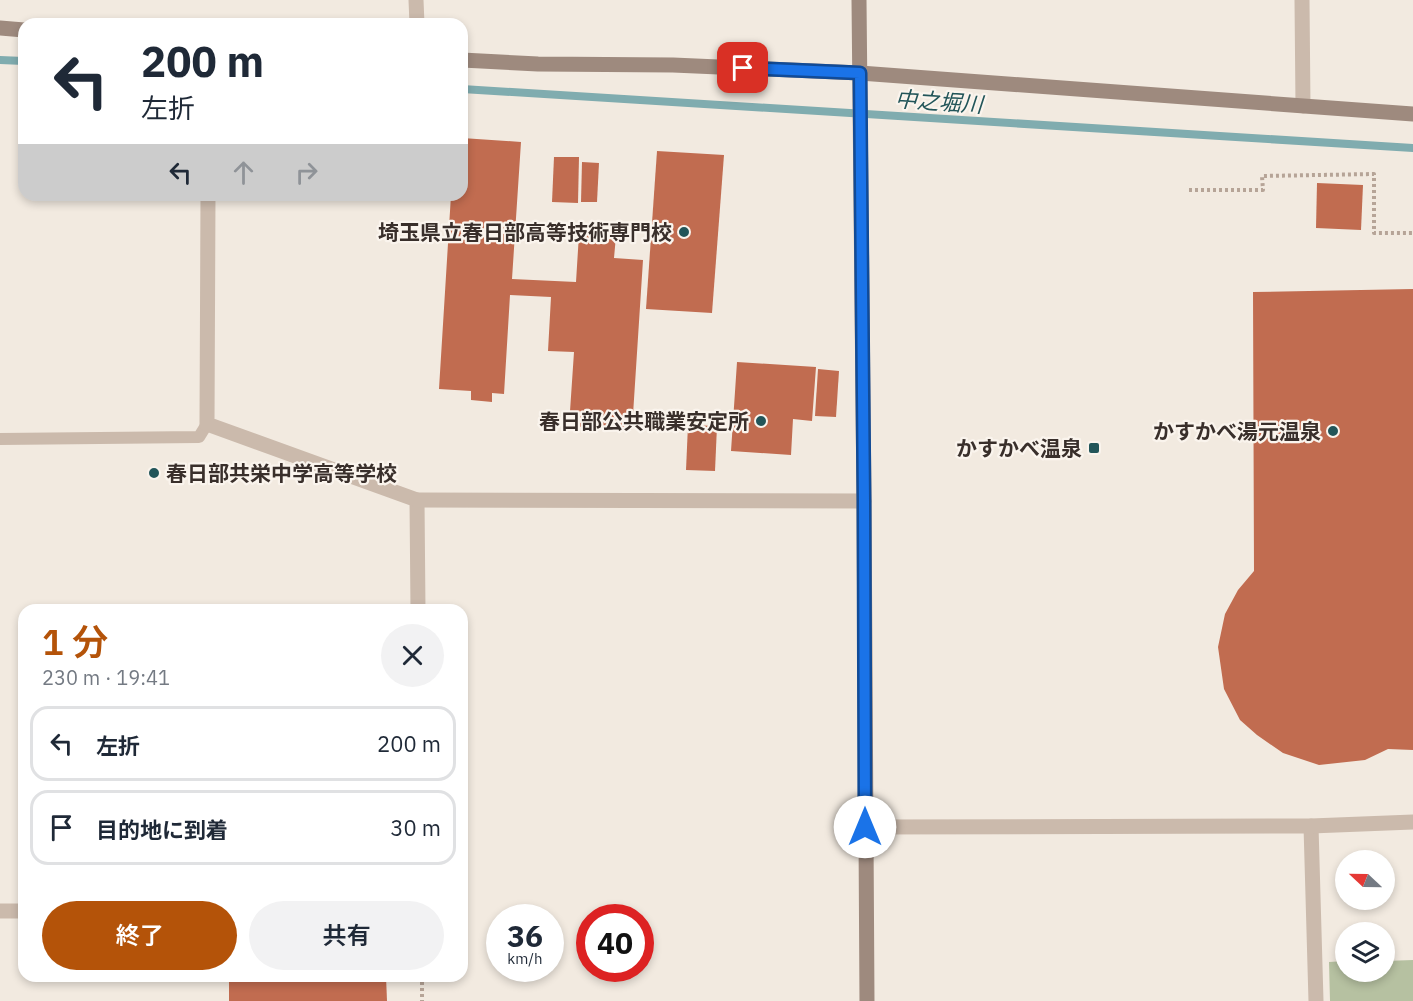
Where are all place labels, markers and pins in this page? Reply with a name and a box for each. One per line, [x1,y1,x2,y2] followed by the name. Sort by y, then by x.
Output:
[717,42,768,93] pin
[378,218,672,246] place label: 埼玉県立春日部高等技術専門校
[677,225,691,239] marker: 埼玉県立春日部高等技術専門校
[539,407,749,435] place label: 春日部公共職業安定所
[754,414,768,428] marker: 春日部公共職業安定所
[1153,417,1321,445] place label: かすかべ湯元温泉
[1326,424,1340,438] marker: かすかべ湯元温泉
[956,434,1082,462] place label: かすかべ温泉
[1087,441,1101,455] marker: かすかべ温泉
[166,459,397,487] place label: 春日部共栄中学高等学校
[147,466,161,480] marker: 春日部共栄中学高等学校

